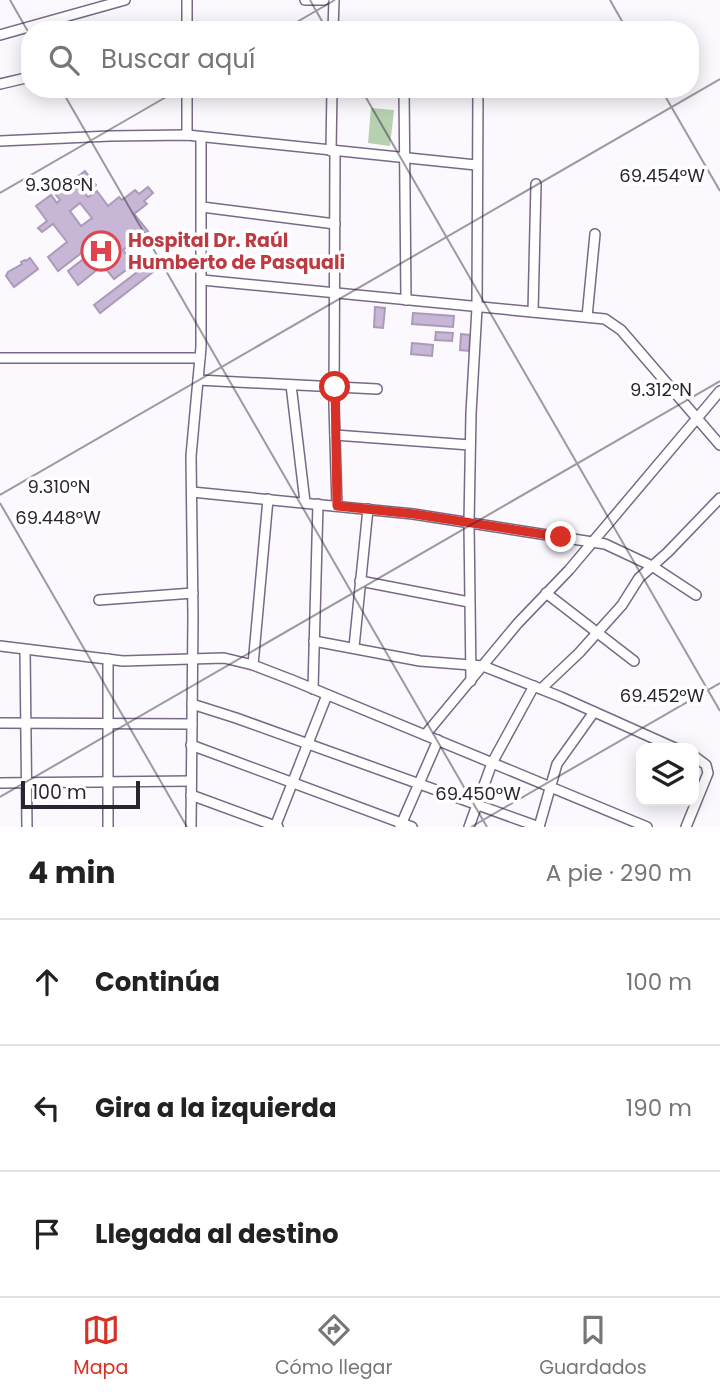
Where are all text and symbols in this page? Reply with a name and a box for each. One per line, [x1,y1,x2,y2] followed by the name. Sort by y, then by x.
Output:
[21,21,699,98] search box
[45,41,83,79] icon: search
[101,41,255,77] text: Buscar aquí
[619,163,705,188] text: 69.454°W
[25,172,93,197] text: 9.308°N
[128,227,345,276] place label: Hospital Dr. Raúl Humberto de Pasquali
[80,230,122,272] hospital icon: Hospital Dr. Raúl Humberto de Pasquali
[319,371,350,402] route start
[630,377,692,402] text: 9.312°N
[28,474,90,499] text: 9.310°N
[15,505,101,530] text: 69.448°W
[545,521,576,552] route end
[620,683,705,708] text: 69.452°W
[636,743,699,806] map controls
[636,743,699,806] button: layers
[21,778,140,810] scale bar
[32,779,87,806] text: 100 m
[435,781,521,806] text: 69.450°W
[28,851,116,894] text: 4 min
[546,857,692,889] text: A pie · 290 m
[28,963,66,1001] icon: ahead
[95,964,220,1000] text: Continúa
[626,966,692,998] text: 100 m
[28,1089,66,1127] icon: left
[95,1090,337,1126] text: Gira a la izquierda
[626,1092,692,1124] text: 190 m
[28,1215,66,1253] icon: arrive
[95,1216,339,1252] text: Llegada al destino
[73,1311,128,1382] tab: Mapa
[275,1311,392,1382] tab: Cómo llegar
[539,1311,647,1382] tab: Guardados

